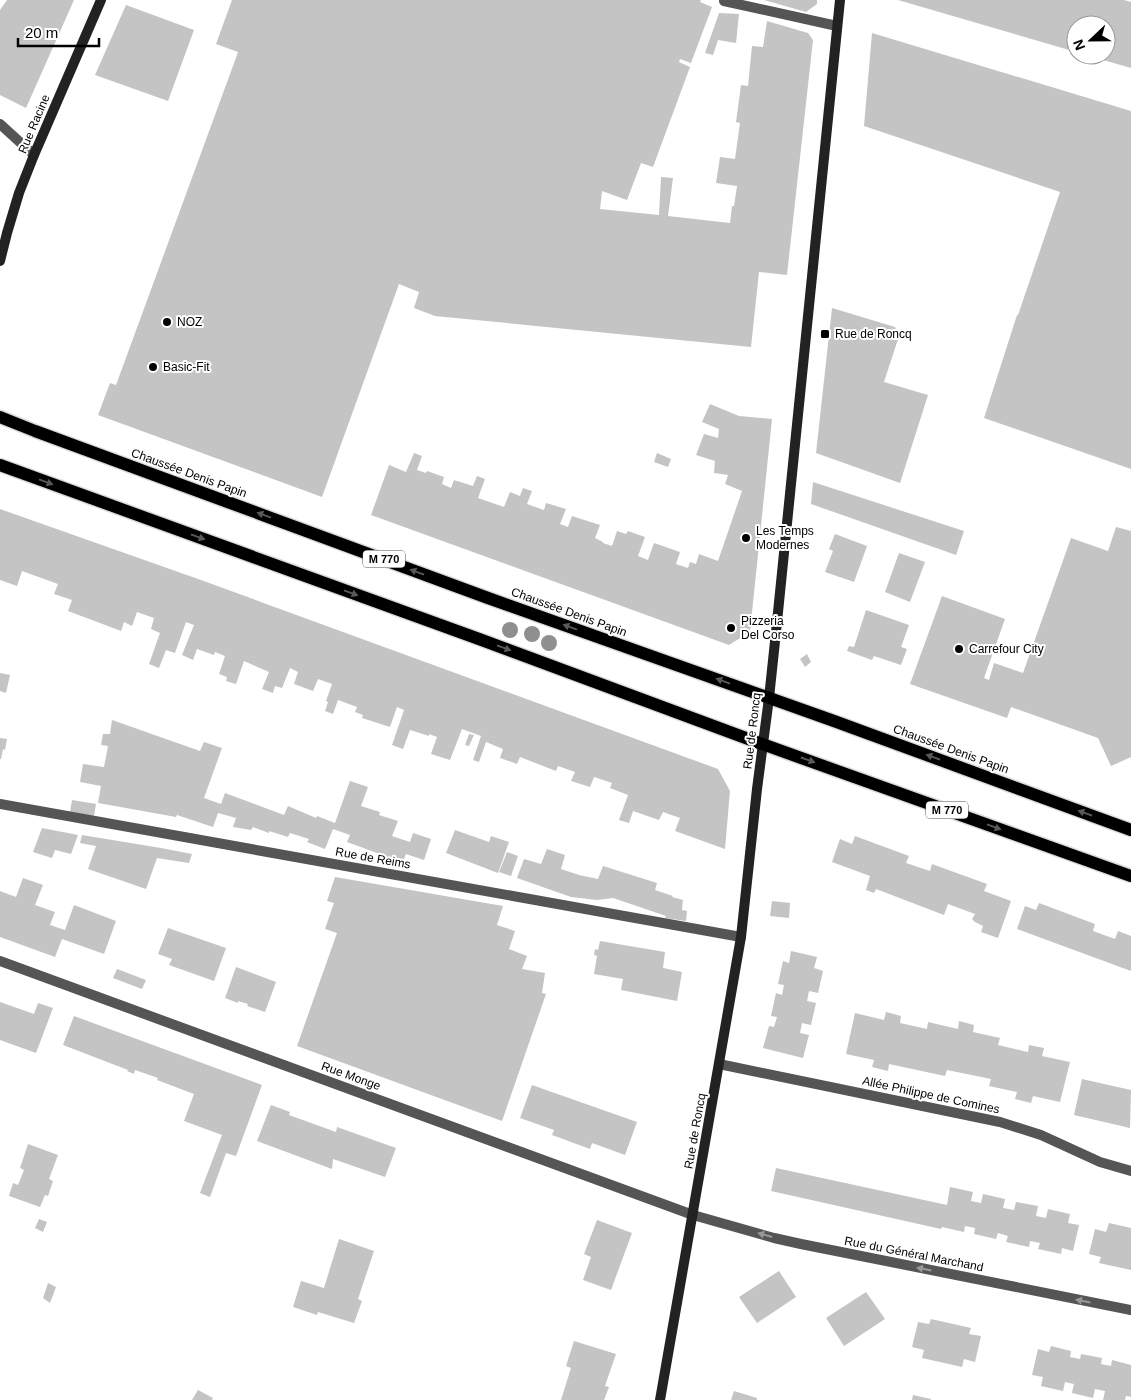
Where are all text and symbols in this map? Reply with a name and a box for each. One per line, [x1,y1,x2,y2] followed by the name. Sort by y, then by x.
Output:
[18,15,99,47] scale bar
[1066,15,1116,65] north arrow
[25,24,58,41] text: 20 m
[1070,37,1088,53] text: N
[15,92,53,156] street label: Rue Racine
[177,315,202,329] place label: NOZ
[161,316,173,328] marker: NOZ
[835,327,912,341] place label: Rue de Roncq
[819,328,831,340] marker: Rue de Roncq
[163,360,210,374] place label: Basic-Fit
[147,361,159,373] marker: Basic-Fit
[129,446,249,500] street label: Chaussée Denis Papin
[39,478,53,486] one-way arrow
[257,511,272,518] one-way arrow
[756,524,814,552] place label: Les Temps Modernes
[740,532,752,544] marker: Les Temps Modernes
[191,534,206,541] one-way arrow
[363,550,405,568] road number: M 770
[409,568,424,576] one-way arrow
[509,585,629,639] street label: Chaussée Denis Papin
[344,589,359,597] one-way arrow
[741,614,795,642] place label: Pizzeria Del Corso
[725,622,737,634] marker: Pizzeria Del Corso
[562,623,577,630] one-way arrow
[969,642,1044,656] place label: Carrefour City
[953,643,965,655] marker: Carrefour City
[497,644,512,652] one-way arrow
[715,677,730,685] one-way arrow
[740,692,764,770] street label: Rue de Roncq
[891,722,1011,776] street label: Chaussée Denis Papin
[925,753,940,760] one-way arrow
[801,756,816,764] one-way arrow
[926,802,968,818] road number: M 770
[1077,809,1092,817] one-way arrow
[987,823,1002,831] one-way arrow
[334,845,412,871] street label: Rue de Reims
[319,1059,383,1093] street label: Rue Monge
[861,1074,1001,1116] street label: Allée Philippe de Comines
[681,1092,709,1170] street label: Rue de Roncq
[757,1231,772,1239] one-way arrow
[843,1234,985,1274] street label: Rue du Général Marchand
[916,1265,931,1273] one-way arrow
[1075,1296,1091,1304] one-way arrow

